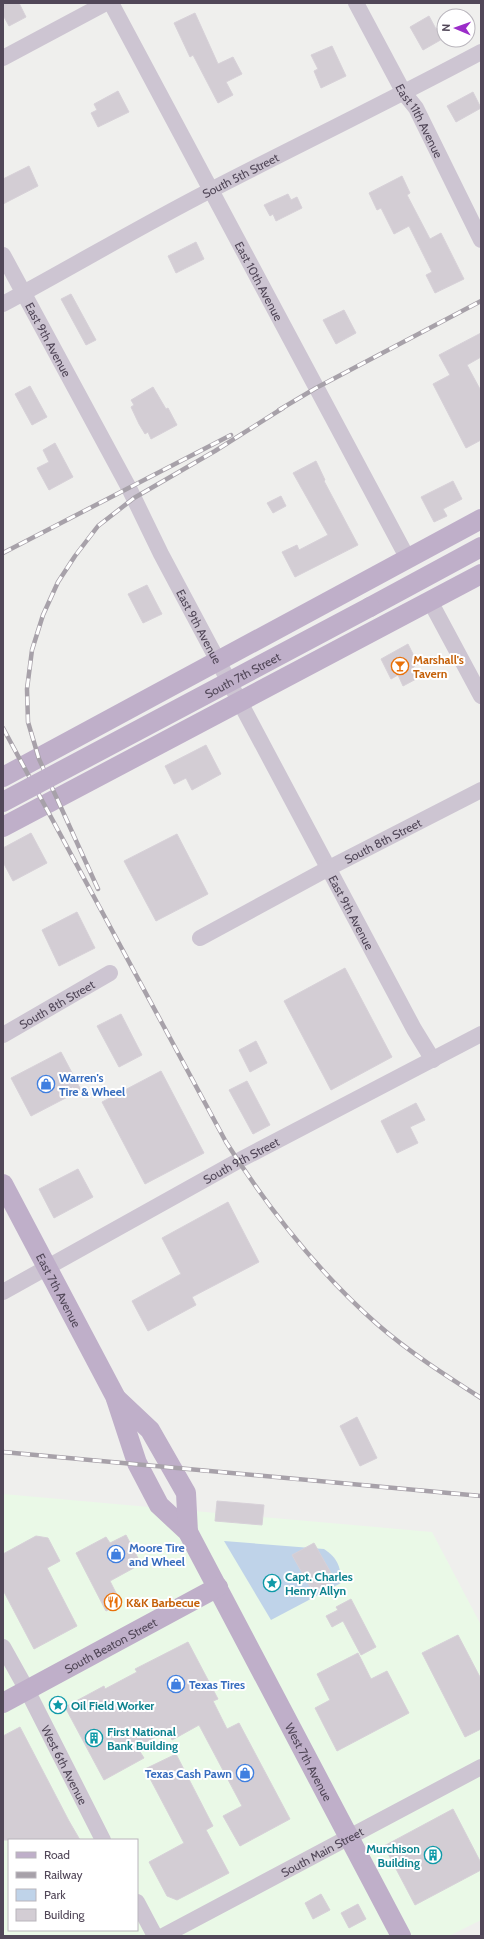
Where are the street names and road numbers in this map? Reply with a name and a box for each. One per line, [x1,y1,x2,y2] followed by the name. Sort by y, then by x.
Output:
[393,81,447,160] street label: East 11th Avenue
[199,149,281,201] street label: South 5th Street
[232,239,287,323] street label: East 10th Avenue
[22,300,75,379] street label: East 9th Avenue
[173,586,225,666] street label: East 9th Avenue
[202,649,283,701] street label: South 7th Street
[342,815,424,866] street label: South 8th Street
[326,872,378,952] street label: East 9th Avenue
[16,976,97,1032] street label: South 8th Street
[200,1133,281,1187] street label: South 9th Street
[33,1251,85,1330] street label: East 7th Avenue
[61,1614,159,1676] street label: South Beaton Street
[282,1720,336,1803] street label: West 7th Avenue
[39,1723,91,1807] street label: West 6th Avenue
[278,1823,366,1880] street label: South Main Street

